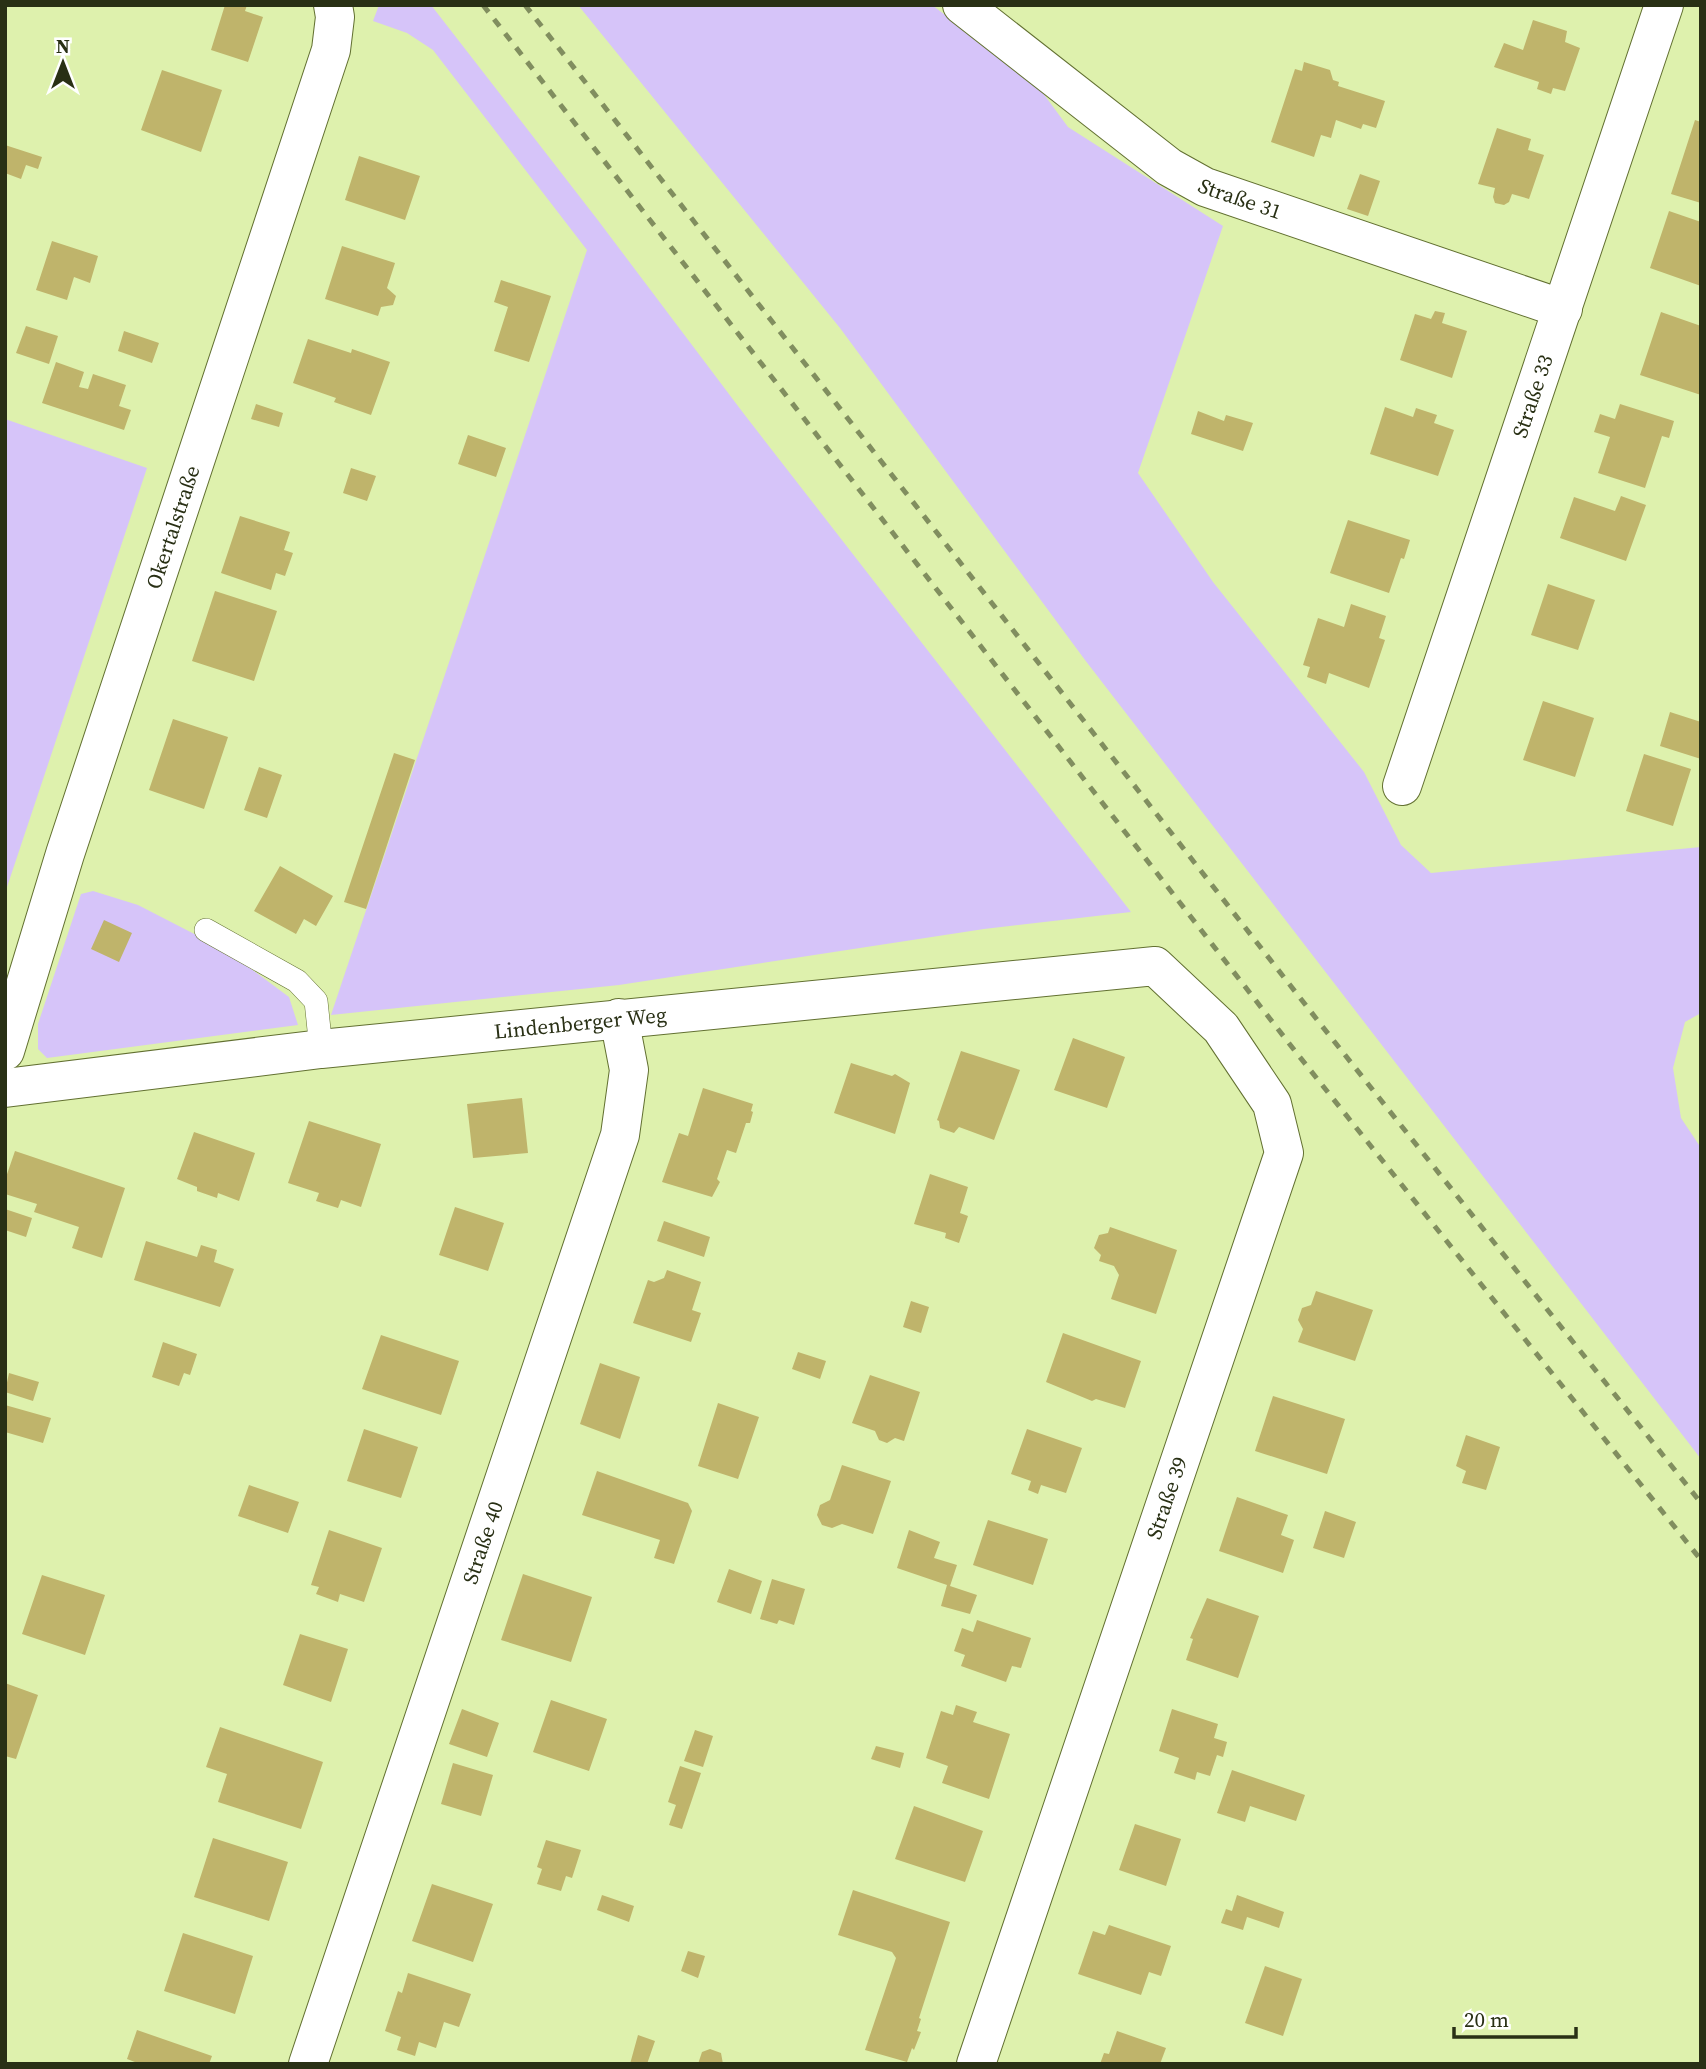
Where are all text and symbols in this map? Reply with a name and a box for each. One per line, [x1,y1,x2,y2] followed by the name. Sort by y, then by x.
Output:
[28,28,98,98] north arrow
[56,33,70,59] text: N
[1193,171,1285,226] street label: Straße 31
[1505,351,1560,441] street label: Straße 33
[139,462,206,593] street label: Okertalstraße
[493,1000,668,1046] street label: Lindenberger Weg
[1139,1453,1194,1543] street label: Straße 39
[455,1497,510,1588] street label: Straße 40
[1454,1996,1576,2040] scale bar
[1464,2005,1509,2034] text: 20 m

